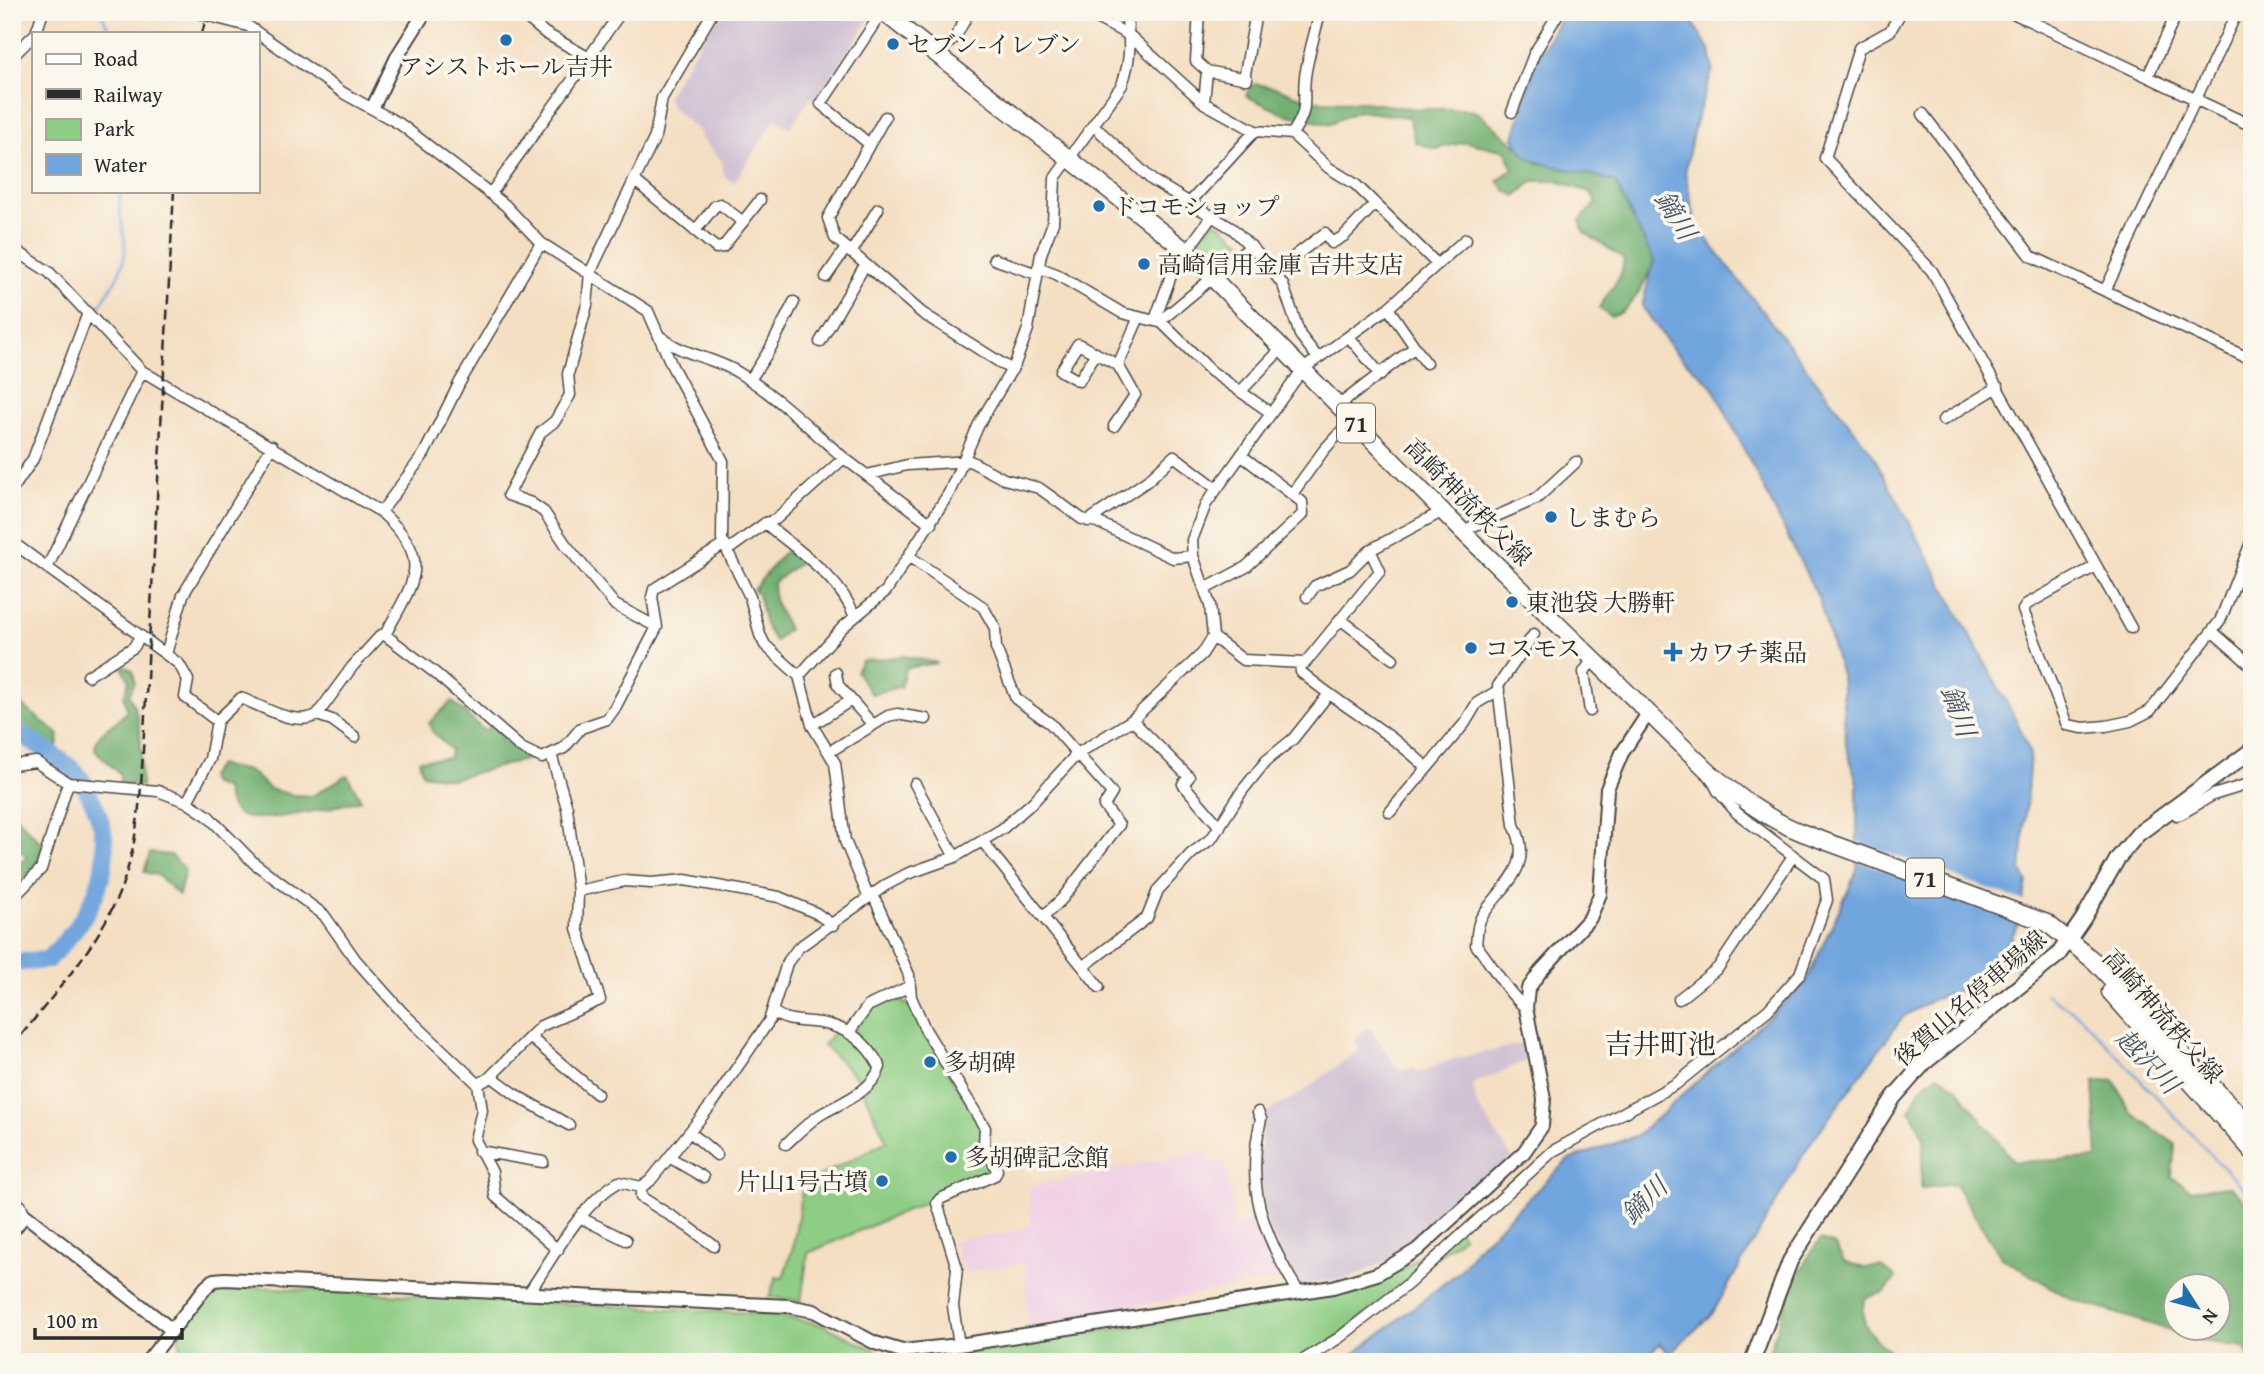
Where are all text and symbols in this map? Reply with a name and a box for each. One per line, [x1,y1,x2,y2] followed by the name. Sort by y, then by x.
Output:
[907,27,1081,62] place label: セブン-イレブン
[32,32,259,192] legend
[498,32,514,48] marker: アシストホール吉井
[885,36,901,52] marker: セブン-イレブン
[94,43,139,74] text: Road
[399,49,613,84] place label: アシストホール吉井
[94,79,163,110] text: Railway
[94,113,135,144] text: Park
[94,149,147,180] text: Water
[1646,183,1708,250] water label: 鏑川
[1113,189,1280,224] place label: ドコモショップ
[1091,198,1107,214] marker: ドコモショップ
[1158,247,1403,282] place label: 高崎信用金庫 吉井支店
[1136,256,1152,272] marker: 高崎信用金庫 吉井支店
[1337,404,1375,442] road number: 71
[1396,430,1540,574] street label: 高崎神流秩父線
[1565,500,1661,535] place label: しまむら
[1543,509,1559,525] marker: しまむら
[1526,585,1675,620] place label: 東池袋 大勝軒
[1504,594,1520,610] marker: 東池袋 大勝軒
[1485,631,1581,666] place label: コスモス
[1687,635,1807,670] place label: カワチ薬品
[1463,640,1479,656] marker: コスモス
[1665,644,1681,660] marker: カワチ薬品
[1932,680,1987,745] water label: 鏑川
[1906,858,1944,898] road number: 71
[1886,922,2054,1074] street label: 後賀山名停車場線
[2095,941,2231,1091] street label: 高崎神流秩父線
[2107,1019,2191,1105] water label: 越沢川
[1604,1023,1716,1064] district label: 吉井町池
[944,1045,1016,1080] place label: 多胡碑
[922,1054,938,1070] marker: 多胡碑
[965,1140,1109,1175] place label: 多胡碑記念館
[943,1149,959,1165] marker: 多胡碑記念館
[736,1164,868,1199] place label: 片山1号古墳
[1612,1166,1678,1232] water label: 鏑川
[874,1173,890,1189] marker: 片山1号古墳
[2162,1272,2232,1342] north arrow
[35,1297,182,1341] scale bar
[2196,1304,2226,1331] text: N
[46,1305,98,1336] text: 100 m

